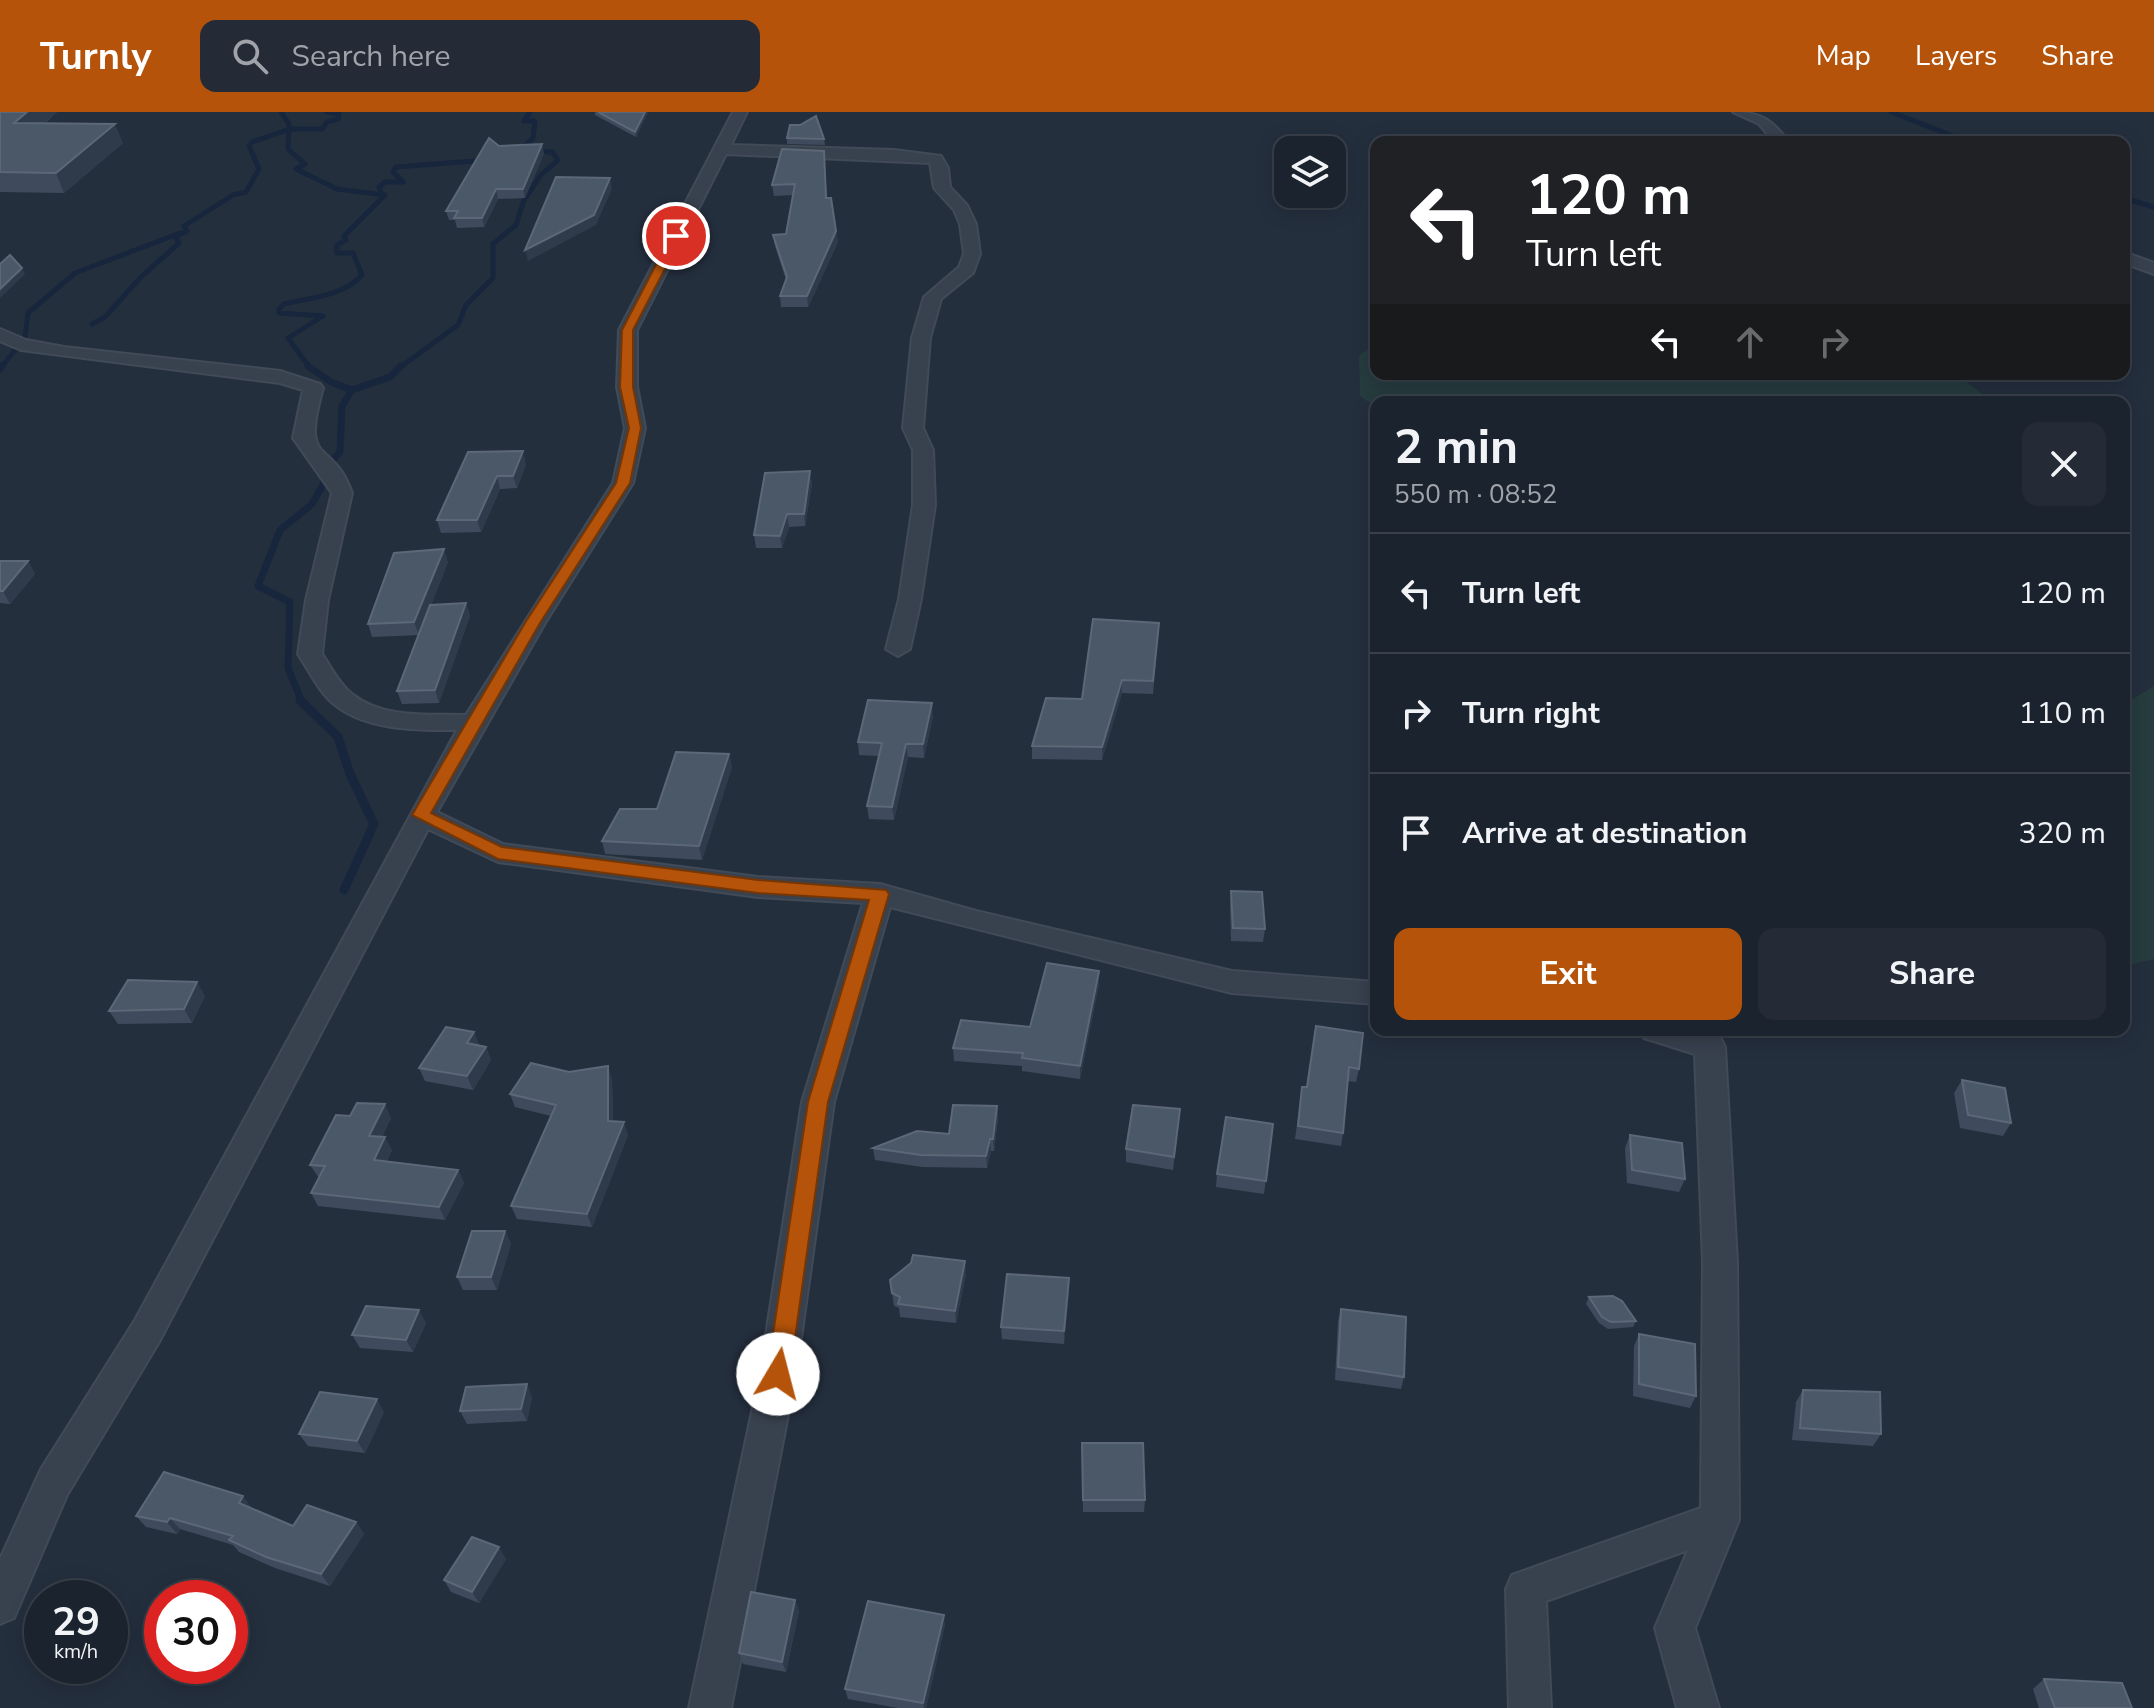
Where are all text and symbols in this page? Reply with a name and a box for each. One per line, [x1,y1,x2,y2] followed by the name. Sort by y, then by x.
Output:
[200,20,760,92] search box
[40,31,152,82] text: Turnly
[228,34,272,78] icon: search
[292,36,451,77] text: Search here
[1816,37,1871,75] text: Map
[1915,37,1997,75] text: Layers
[2041,37,2114,75] text: Share
[1274,136,1346,208] map controls
[1274,136,1346,208] button: layers
[1526,157,1691,234] text: 120 m
[1394,168,1498,272] icon: left
[642,202,710,270] pin
[654,214,698,258] icon: arrive
[1526,230,1661,279] text: Turn left
[1644,320,1688,364] icon: left
[1728,320,1772,364] icon: ahead
[1812,320,1856,364] icon: right
[1394,414,1518,480] text: 2 min
[2022,422,2106,506] button: close
[1394,477,1557,512] text: 550 m · 08:52
[1394,571,1438,615] icon: left
[1462,573,1580,614] text: Turn left
[2019,573,2106,614] text: 120 m
[1394,691,1438,735] icon: right
[1462,693,1600,734] text: Turn right
[2019,693,2106,734] text: 110 m
[1394,811,1438,855] icon: arrive
[1462,813,1747,854] text: Arrive at destination
[2019,813,2106,854] text: 320 m
[1394,928,1742,1020] button: Exit
[1758,928,2106,1020] button: Share
[736,1332,820,1416] position arrow
[144,1580,248,1684] speed limit sign: 30
[52,1595,100,1649] text: 29
[54,1638,98,1665] text: km/h

